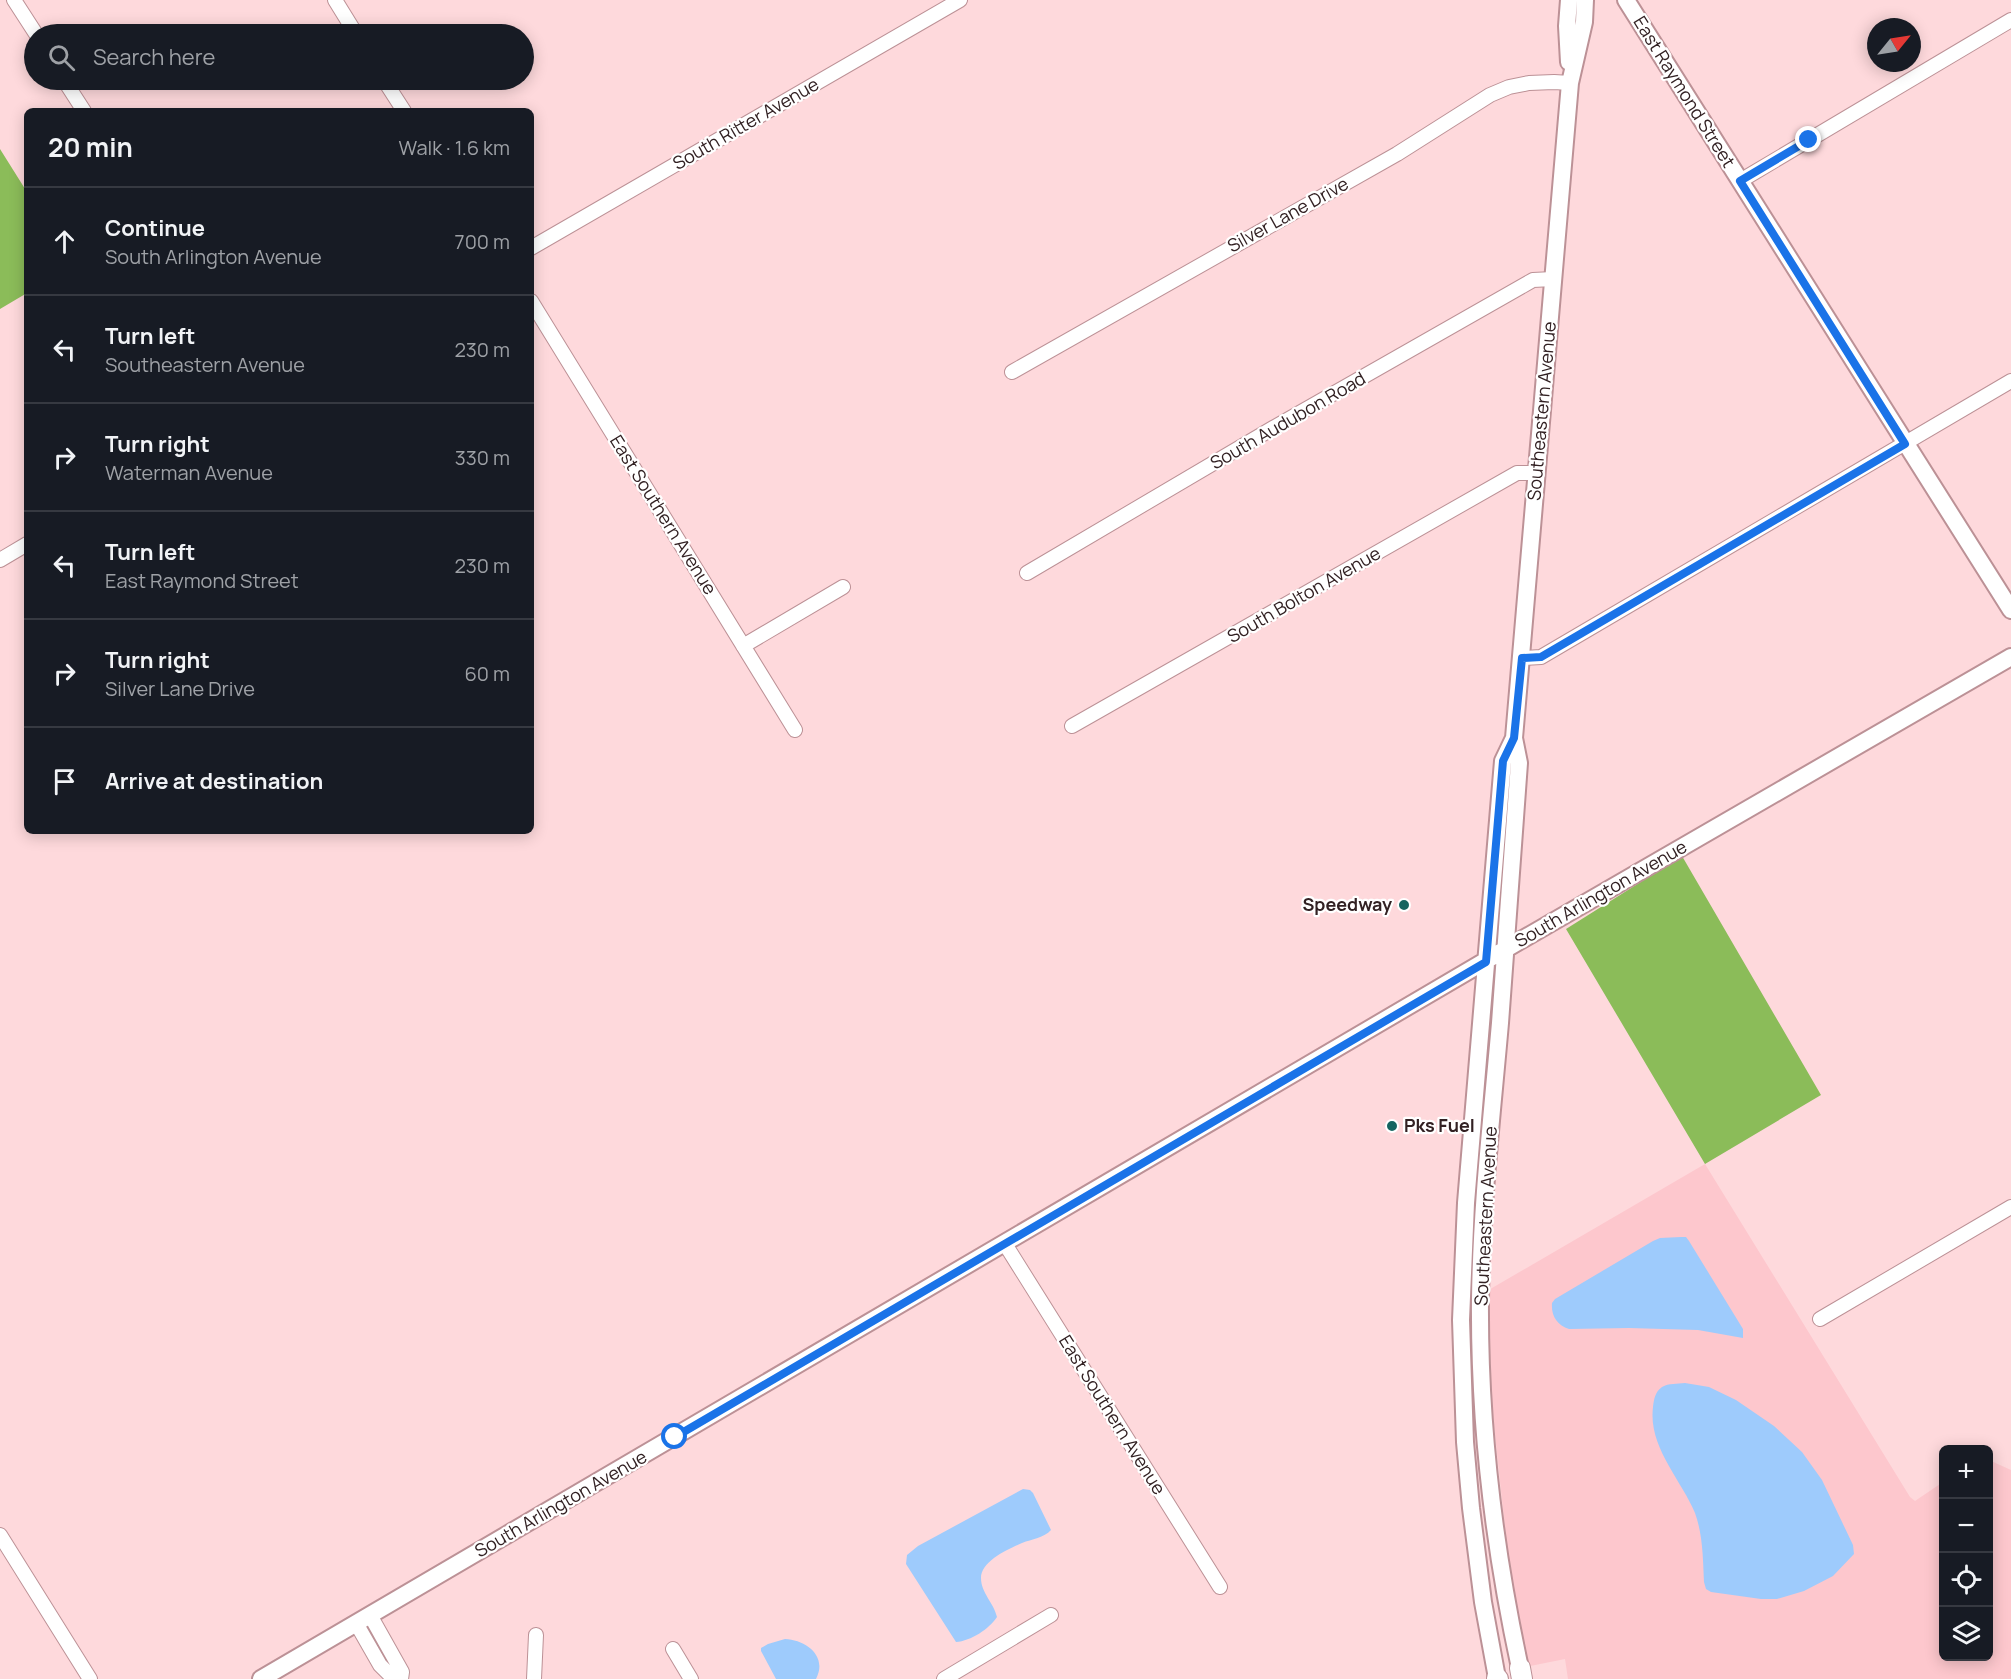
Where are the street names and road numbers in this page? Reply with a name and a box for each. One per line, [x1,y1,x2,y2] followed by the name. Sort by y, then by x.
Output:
[1628,11,1741,172] street label: East Raymond Street
[668,71,823,175] street label: South Ritter Avenue
[1223,171,1352,257] street label: Silver Lane Drive
[1521,320,1561,502] street label: Southeastern Avenue
[1205,366,1370,474] street label: South Audubon Road
[605,430,723,599] street label: East Southern Avenue
[1222,540,1385,648] street label: South Bolton Avenue
[1510,834,1691,952] street label: South Arlington Avenue
[1468,1125,1502,1306] street label: Southeastern Avenue
[1054,1330,1172,1499] street label: East Southern Avenue
[470,1444,651,1562] street label: South Arlington Avenue

